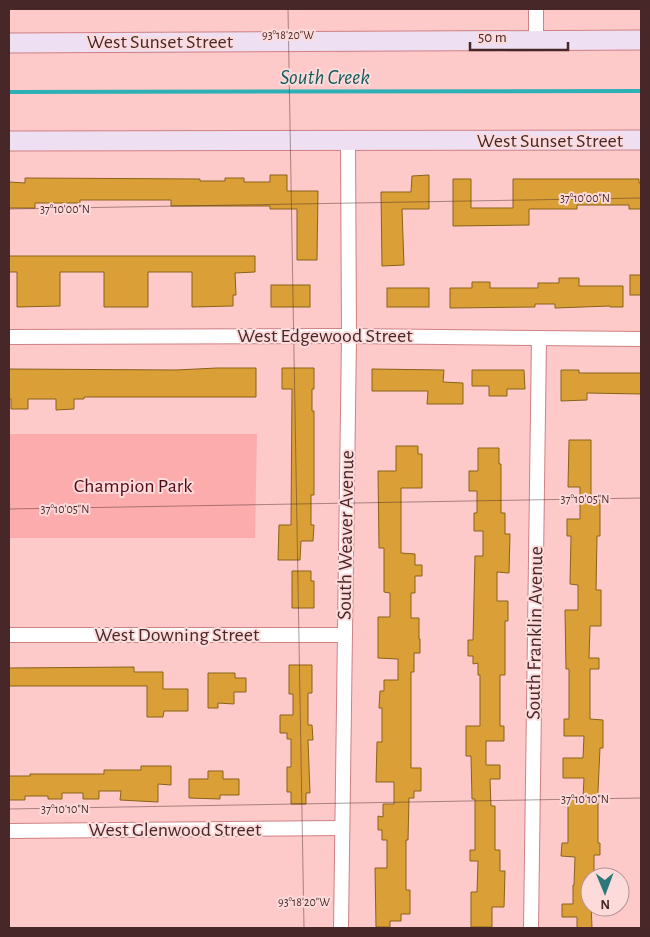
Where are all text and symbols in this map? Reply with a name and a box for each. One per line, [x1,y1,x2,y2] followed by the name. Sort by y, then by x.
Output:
[470,20,568,52] scale bar
[262,29,314,41] text: 93°18'20"W
[478,30,507,45] text: 50 m
[87,32,234,52] street label: West Sunset Street
[280,67,370,88] water label: South Creek
[477,131,624,151] street label: West Sunset Street
[560,192,610,204] text: 37°10'00"N
[40,203,90,215] text: 37°10'00"N
[237,326,413,346] street label: West Edgewood Street
[335,450,357,620] street label: South Weaver Avenue
[74,476,192,496] park label: Champion Park
[561,493,609,505] text: 37°10'05"N
[41,503,89,515] text: 37°10'05"N
[523,546,547,720] street label: South Franklin Avenue
[95,625,260,645] street label: West Downing Street
[561,793,609,805] text: 37°10'10"N
[41,803,89,815] text: 37°10'10"N
[89,820,262,840] street label: West Glenwood Street
[580,867,630,917] north arrow
[278,896,330,908] text: 93°18'20"W
[600,897,610,911] text: N

